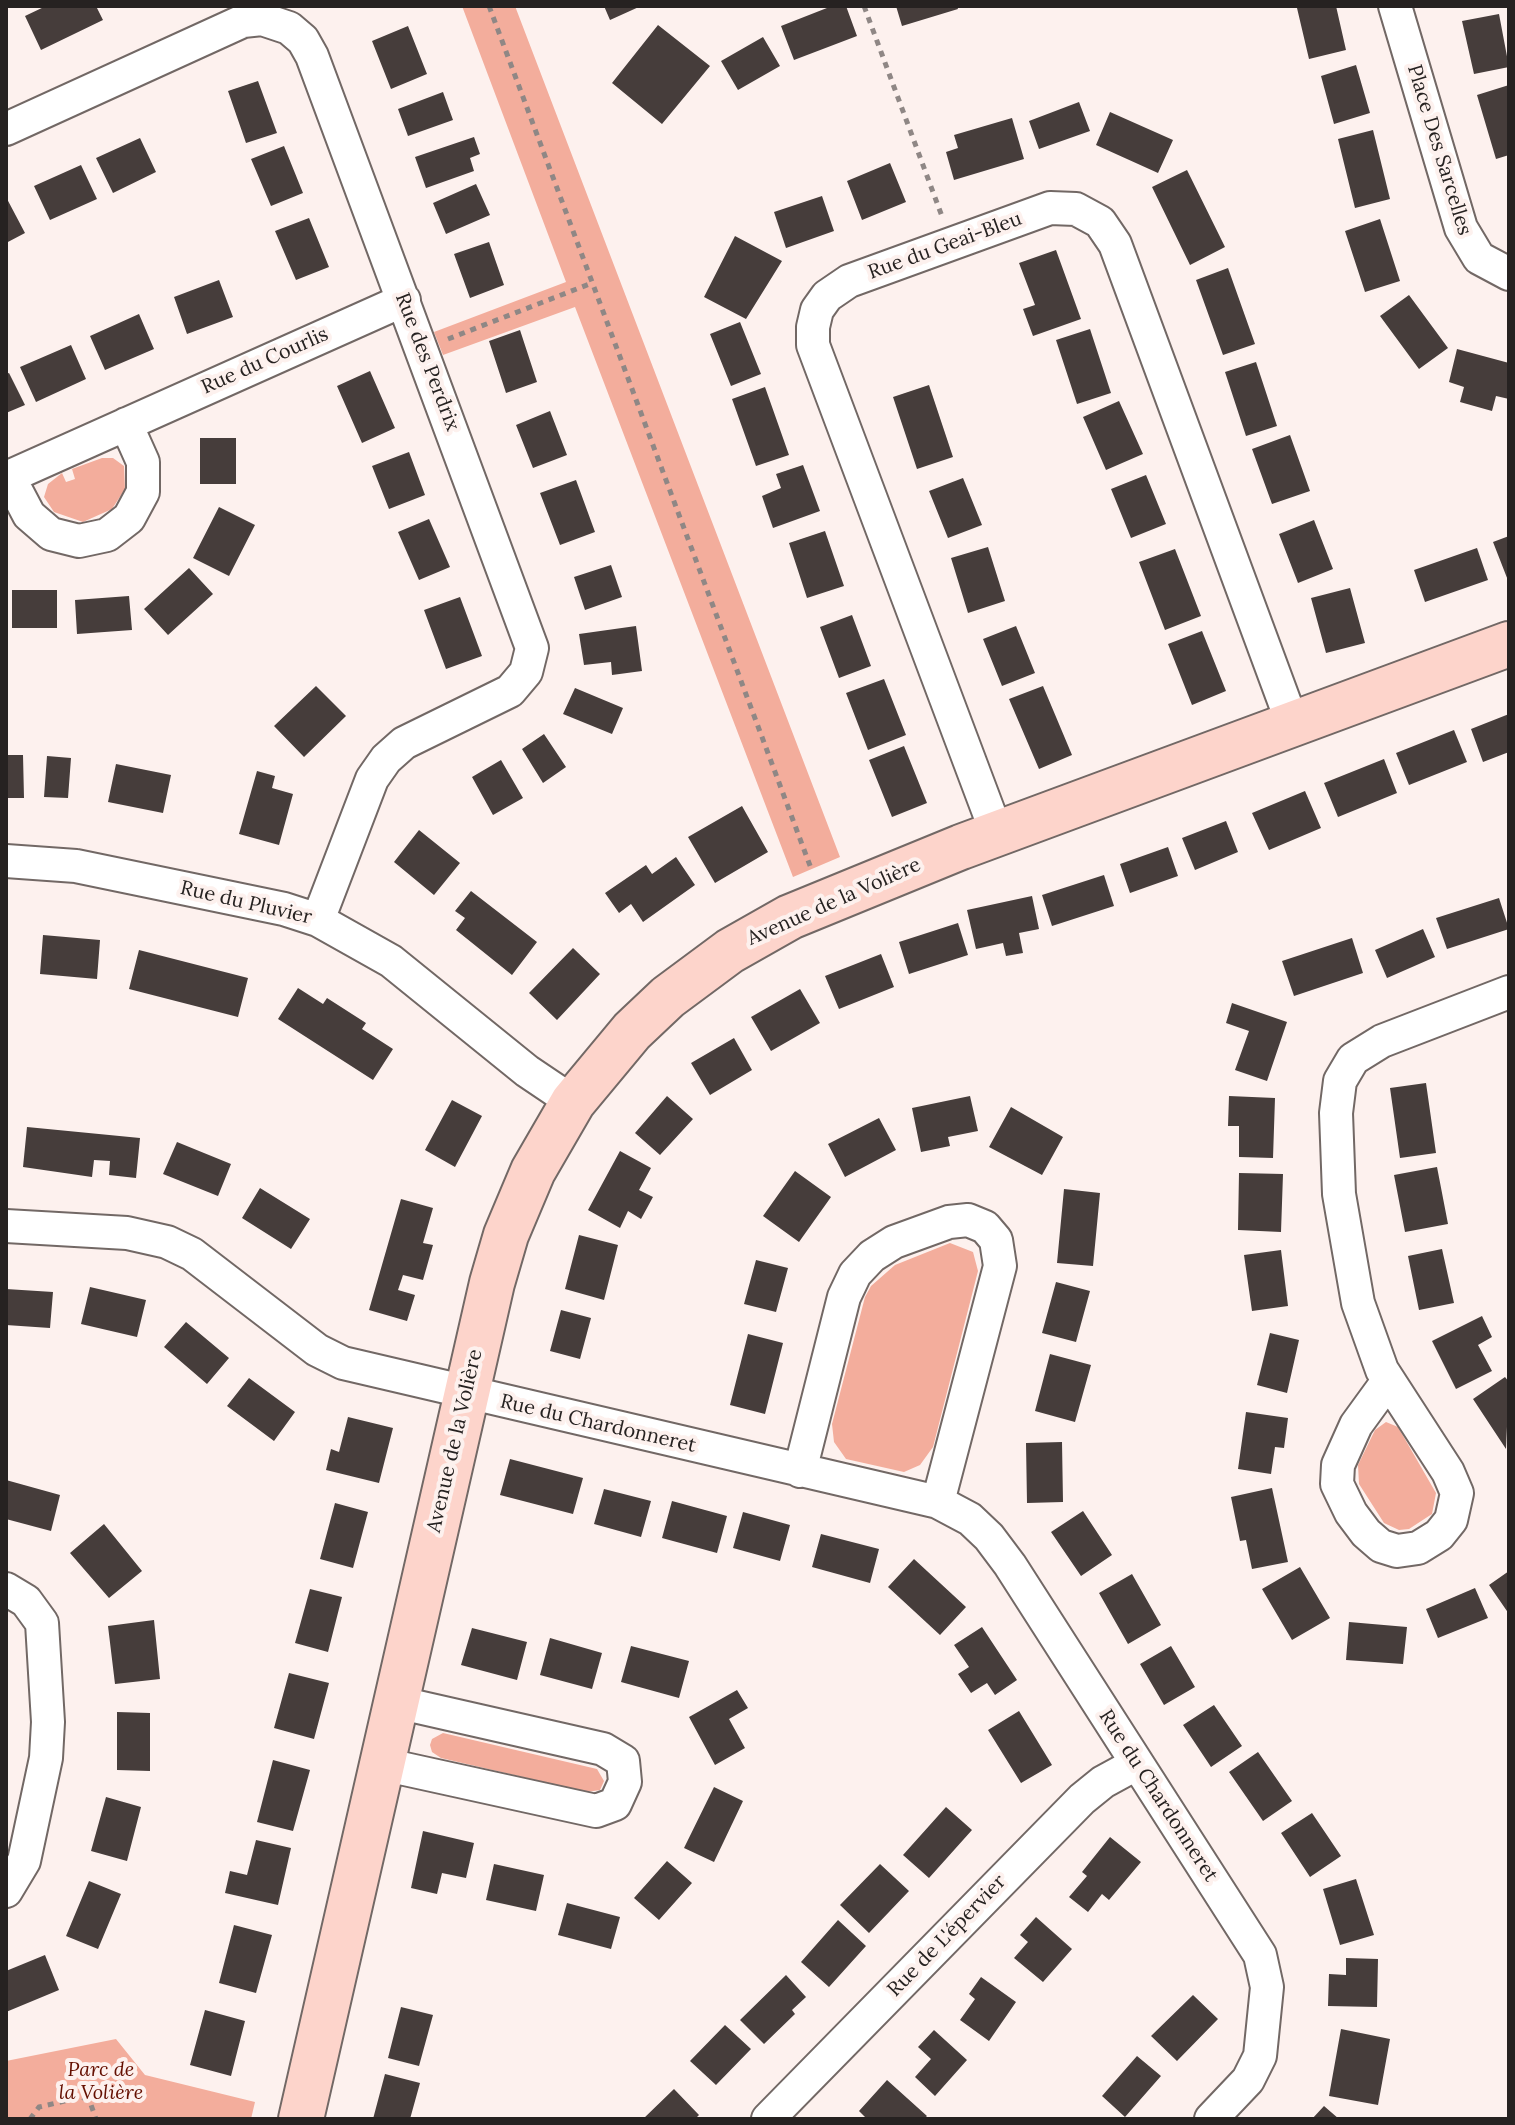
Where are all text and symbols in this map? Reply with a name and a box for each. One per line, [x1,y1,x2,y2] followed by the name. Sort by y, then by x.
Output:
[1402,62,1476,238] street label: Place Des Sarcelles
[865,207,1025,285] street label: Rue du Geai-Bleu
[390,290,464,434] street label: Rue des Perdrix
[198,322,332,400] street label: Rue du Courlis
[743,853,925,951] street label: Avenue de la Volière
[178,876,314,930] street label: Rue du Pluvier
[422,1347,488,1535] street label: Avenue de la Volière
[498,1390,698,1458] street label: Rue du Chardonneret
[1093,1705,1223,1887] street label: Rue du Chardonneret
[883,1870,1011,2002] street label: Rue de L'épervier
[59,2058,143,2105] park label: Parc de la Volière

